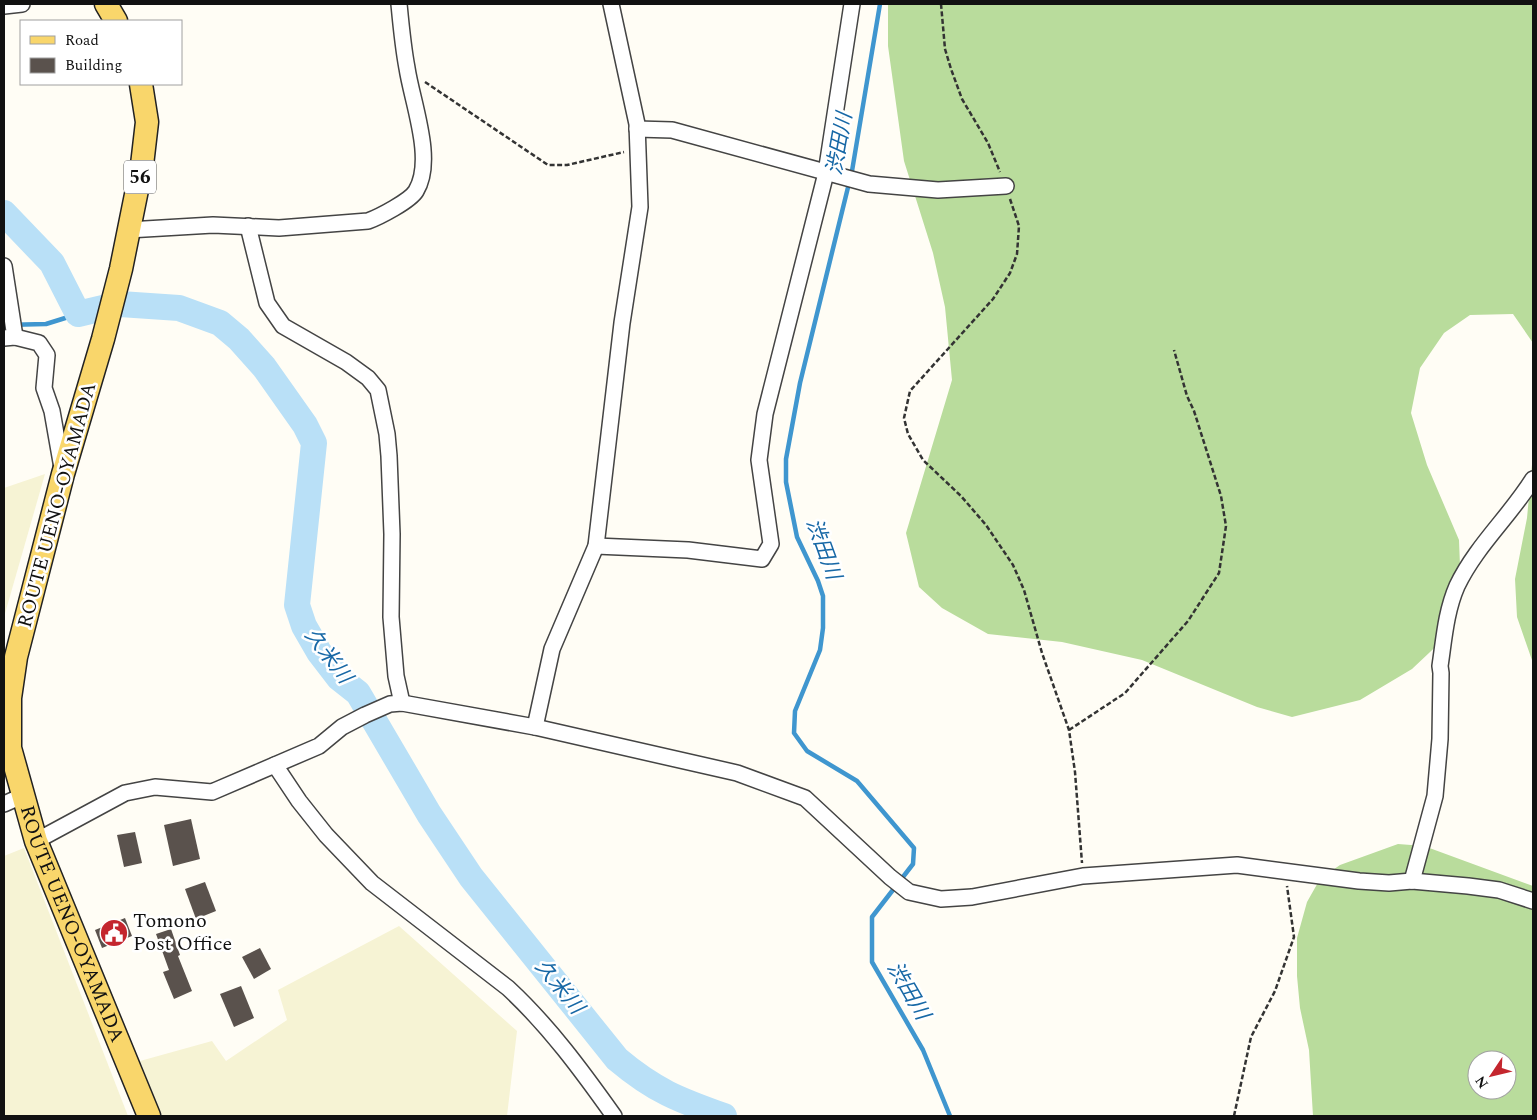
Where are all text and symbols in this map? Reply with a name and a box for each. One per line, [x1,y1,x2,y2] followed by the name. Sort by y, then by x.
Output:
[20,20,182,85] legend
[65,29,99,52] text: Road
[65,54,122,77] text: Building
[819,108,862,178] water label: 渋田川
[124,160,156,193] road number: 56
[10,379,104,631] street label: ROUTE UENO-OYAMADA
[797,514,849,586] water label: 渋田川
[296,621,361,692] water label: 久米川
[12,802,132,1047] street label: ROUTE UENO-OYAMADA
[133,906,232,959] place label: Tomono Post Office
[99,918,129,948] public building icon: Tomono Post Office
[527,952,593,1023] water label: 久米川
[878,956,939,1028] water label: 渋田川
[1467,1050,1517,1100] north arrow
[1470,1071,1494,1093] text: N

